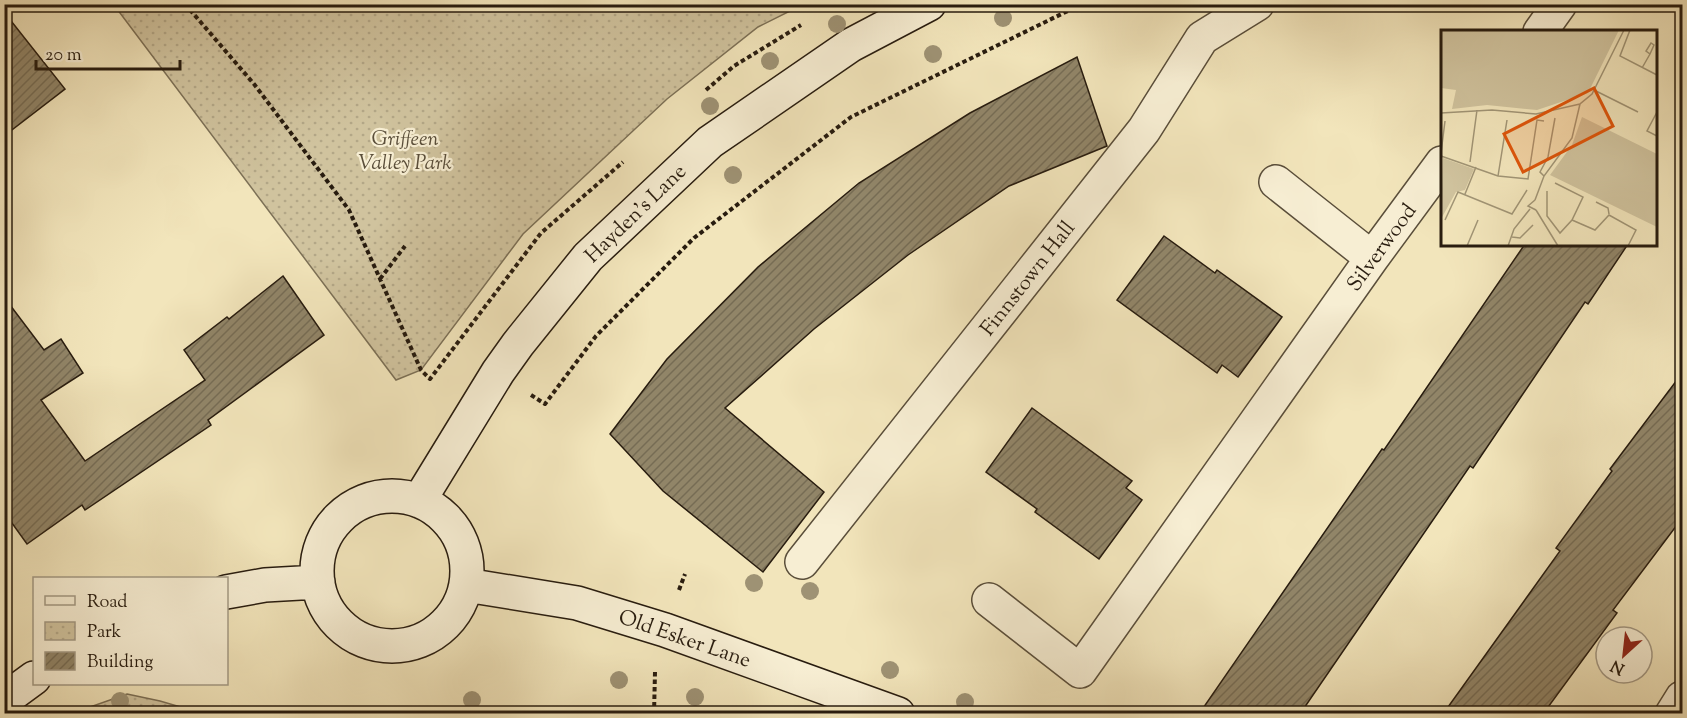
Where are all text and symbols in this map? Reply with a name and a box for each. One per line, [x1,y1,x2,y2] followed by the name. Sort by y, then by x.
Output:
[1441,30,1657,246] inset map
[36,33,180,71] scale bar
[45,43,82,69] text: 20 m
[358,125,452,179] park label: Griffeen Valley Park
[579,158,694,271] street label: Hayden's Lane
[1340,198,1425,298] street label: Silverwood
[974,215,1083,343] street label: Finnstown Hall
[33,577,228,685] legend
[87,590,127,616] text: Road
[614,603,755,677] street label: Old Esker Lane
[87,620,122,646] text: Park
[1594,625,1654,685] north arrow
[87,650,153,676] text: Building
[1607,653,1629,679] text: N

